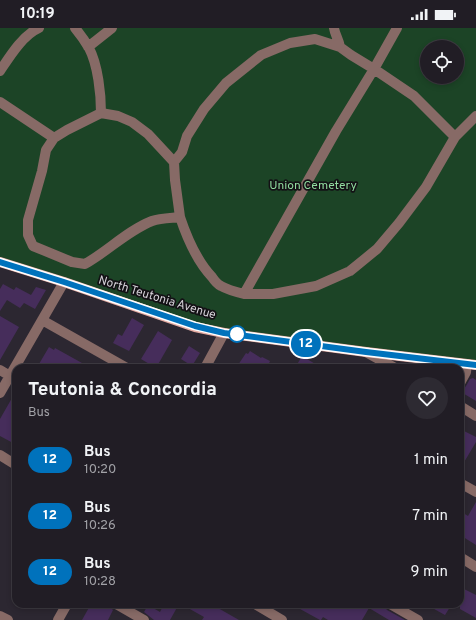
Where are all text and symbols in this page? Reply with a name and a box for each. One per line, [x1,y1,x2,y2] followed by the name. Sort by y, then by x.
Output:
[20,5,55,24] text: 10:19
[420,40,464,84] map controls
[420,40,464,84] button: locate
[269,178,357,194] park label: Union Cemetery
[96,272,218,324] street label: North Teutonia Avenue
[228,325,246,343] unlabelled marker
[288,331,324,357] line badge: 12
[299,335,313,352] text: 12
[406,377,448,419] button: heart
[28,378,217,402] text: Teutonia & Concordia
[28,405,50,421] text: Bus
[84,443,111,462] text: Bus
[43,451,57,468] text: 12
[414,451,448,470] text: 1 min
[84,462,116,478] text: 10:20
[84,499,111,518] text: Bus
[43,507,57,524] text: 12
[412,507,448,526] text: 7 min
[84,518,116,534] text: 10:26
[84,555,111,574] text: Bus
[43,563,57,580] text: 12
[411,563,448,582] text: 9 min
[84,574,116,590] text: 10:28

